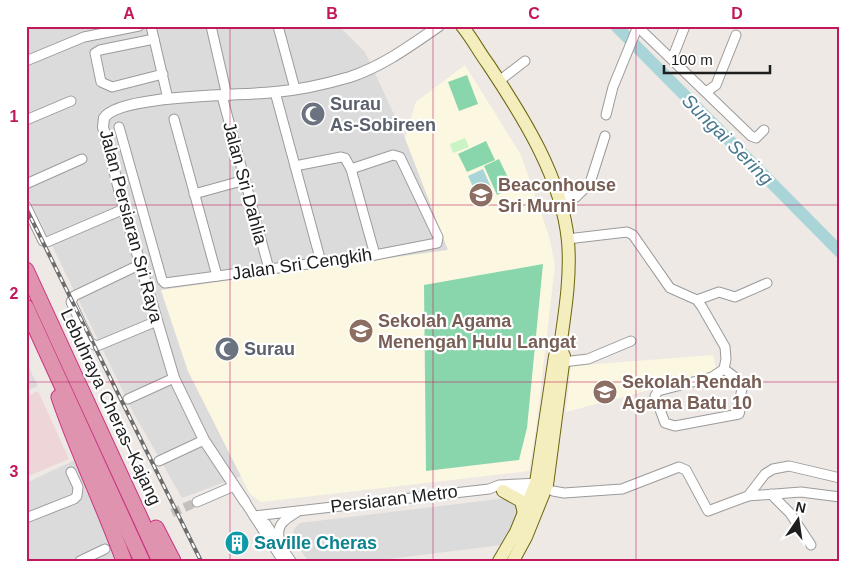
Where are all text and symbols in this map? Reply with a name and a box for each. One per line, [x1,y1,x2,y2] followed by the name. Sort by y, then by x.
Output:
[123,5,135,22] text: A
[326,5,338,22] text: B
[528,5,540,22] text: C
[731,5,743,22] text: D
[664,42,770,74] scale bar
[671,51,713,68] text: 100 m
[678,90,778,189] water label: Sungai Sering
[330,94,436,135] place label: Surau As-Sobireen
[300,101,326,127] mosque icon: Surau As-Sobireen
[10,108,19,125] text: 1
[219,120,271,247] street label: Jalan Sri Dahlia
[96,127,167,326] street label: Jalan Persiaran Sri Raya
[498,175,616,216] place label: Beaconhouse Sri Murni
[468,182,494,208] school or university icon: Beaconhouse Sri Murni
[231,244,373,284] street label: Jalan Sri Cengkih
[10,285,19,302] text: 2
[57,306,165,508] street label: Lebuhraya Cheras–Kajang
[378,311,576,352] place label: Sekolah Agama Menengah Hulu Langat
[348,318,374,344] school or university icon: Sekolah Agama Menengah Hulu Langat
[214,336,240,362] mosque icon: Surau
[244,339,295,359] place label: Surau
[622,372,762,413] place label: Sekolah Rendah Agama Batu 10
[592,379,618,405] school or university icon: Sekolah Rendah Agama Batu 10
[10,463,19,480] text: 3
[329,481,459,517] street label: Persiaran Metro
[774,494,824,544] north arrow
[794,498,808,516] text: N
[224,530,250,556] building icon: Saville Cheras
[254,533,377,553] place label: Saville Cheras

